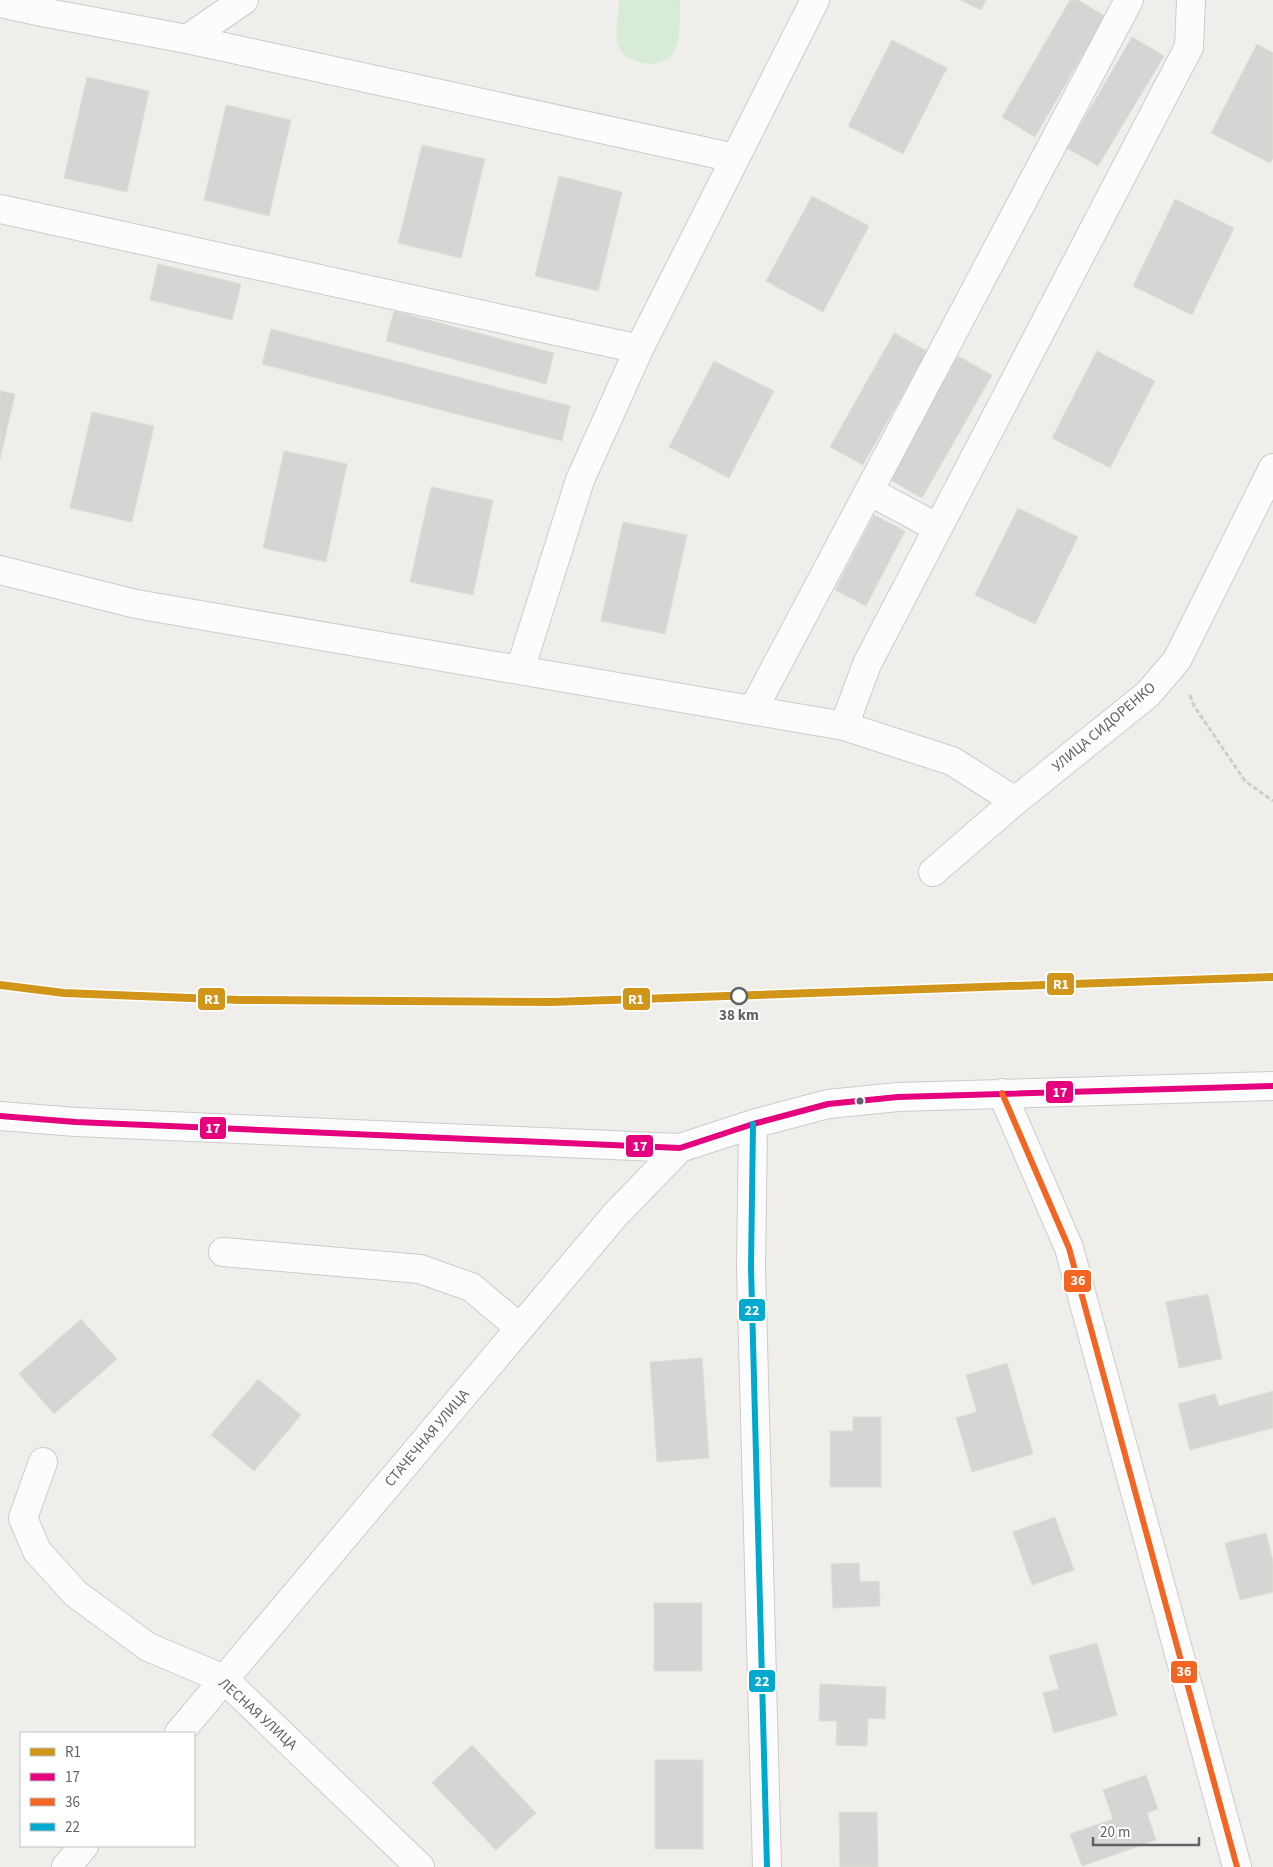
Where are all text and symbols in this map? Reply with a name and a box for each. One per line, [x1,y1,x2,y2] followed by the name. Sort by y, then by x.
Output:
[1048,677,1160,777] street label: УЛИЦА СИДОРЕНКО
[1046,972,1075,996] line badge: R1
[1053,975,1069,995] text: R1
[197,987,226,1011] line badge: R1
[622,987,651,1011] line badge: R1
[730,987,748,1005] marker: 38 km
[204,990,220,1010] text: R1
[628,990,644,1010] text: R1
[719,1005,759,1026] place label: 38 km
[1045,1080,1074,1104] line badge: 17
[1053,1083,1067,1103] text: 17
[855,1096,865,1106] unlabelled marker
[199,1116,227,1140] line badge: 17
[206,1119,220,1139] text: 17
[625,1134,654,1158] line badge: 17
[633,1137,647,1157] text: 17
[1063,1269,1092,1293] line badge: 36
[1071,1271,1085,1291] text: 36
[738,1298,766,1322] line badge: 22
[745,1301,759,1321] text: 22
[380,1384,475,1491] street label: СТАЧЕЧНАЯ УЛИЦА
[1170,1660,1198,1684] line badge: 36
[1177,1662,1191,1682] text: 36
[748,1669,776,1693] line badge: 22
[755,1672,769,1692] text: 22
[214,1673,303,1756] street label: ЛЕСНАЯ УЛИЦА
[20,1732,195,1847] legend
[65,1742,81,1763] text: R1
[65,1767,80,1788] text: 17
[65,1792,80,1813] text: 36
[1093,1814,1199,1846] scale bar
[65,1817,80,1838] text: 22
[1100,1822,1130,1843] text: 20 m

